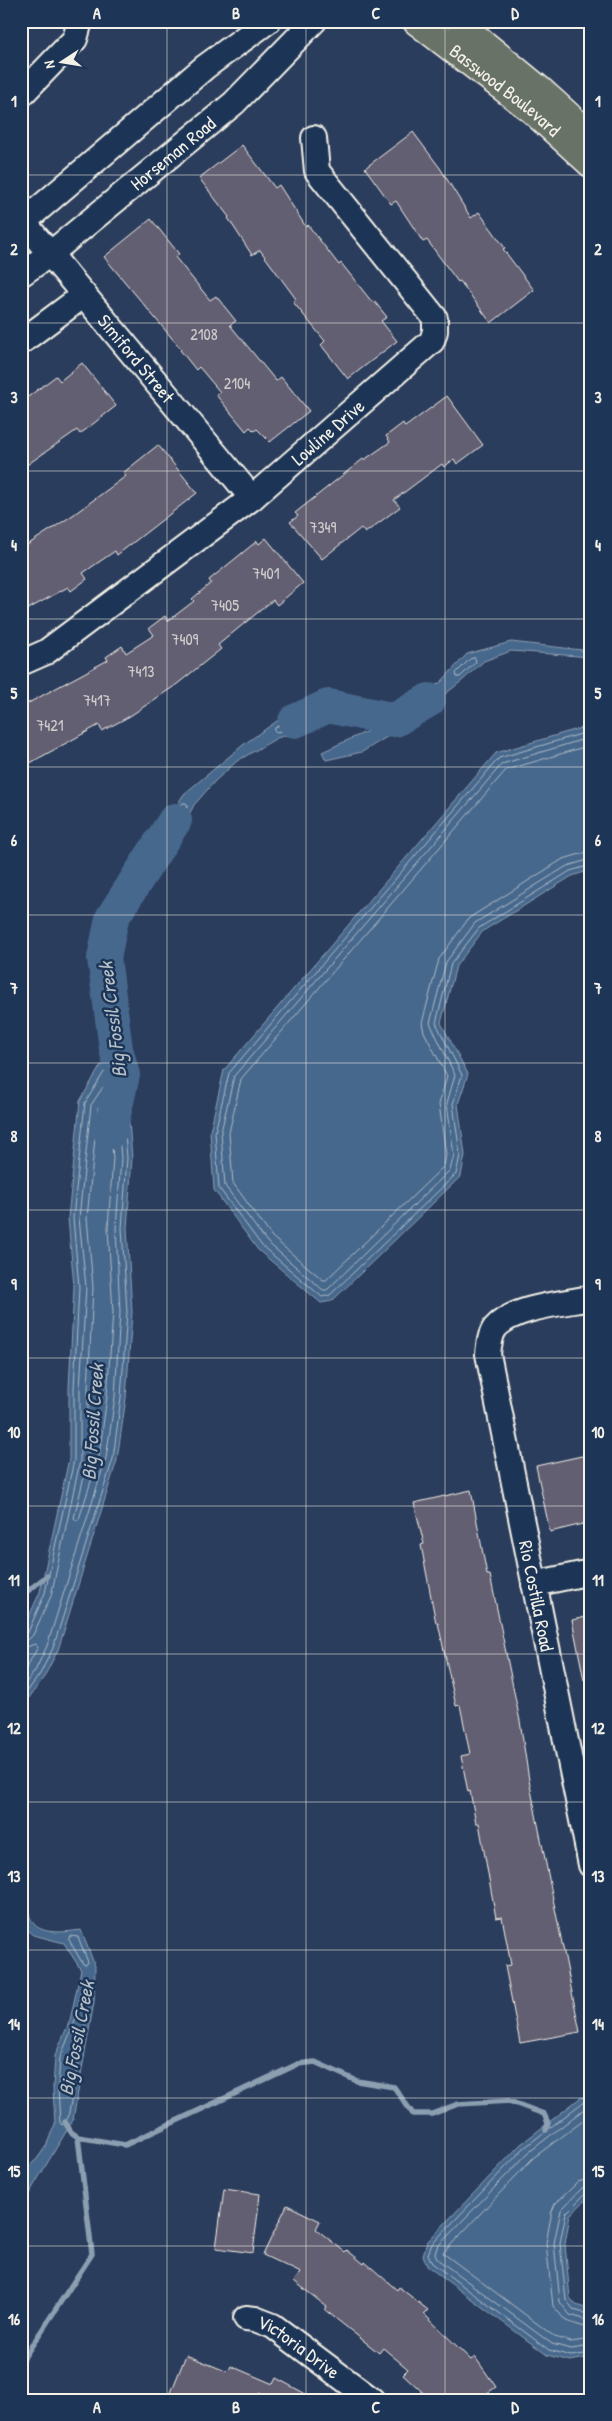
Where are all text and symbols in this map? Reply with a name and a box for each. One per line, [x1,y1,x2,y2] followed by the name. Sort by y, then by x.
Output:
[93,2,101,24] text: A
[232,2,240,24] text: B
[372,2,381,24] text: C
[511,2,519,24] text: D
[38,38,88,88] north arrow
[444,38,567,142] street label: Basswood Boulevard
[39,59,59,70] text: N
[11,90,17,112] text: 1
[595,90,601,112] text: 1
[125,110,221,196] street label: Horseman Road
[10,238,18,260] text: 2
[594,238,602,260] text: 2
[92,308,181,409] street label: Simiford Street
[190,323,218,345] house number: 2108
[224,372,250,394] house number: 2104
[10,386,18,408] text: 3
[594,386,602,408] text: 3
[286,393,370,471] street label: Lowline Drive
[310,516,337,538] house number: 7349
[11,534,17,556] text: 4
[595,534,601,556] text: 4
[253,562,280,584] house number: 7401
[211,594,239,616] house number: 7405
[172,628,199,650] house number: 7409
[128,660,154,682] house number: 7413
[11,682,18,704] text: 5
[595,682,602,704] text: 5
[83,689,111,711] house number: 7417
[36,714,64,736] house number: 7421
[11,829,18,851] text: 6
[595,829,602,851] text: 6
[91,959,133,1079] water label: Big Fossil Creek
[9,977,18,999] text: 7
[593,977,602,999] text: 7
[11,1125,18,1147] text: 8
[595,1125,602,1147] text: 8
[11,1273,17,1295] text: 9
[595,1273,601,1295] text: 9
[74,1361,111,1481] water label: Big Fossil Creek
[8,1421,20,1443] text: 10
[592,1421,604,1443] text: 10
[513,1538,561,1654] street label: Rio Costilla Road
[8,1569,20,1591] text: 11
[592,1569,604,1591] text: 11
[7,1717,21,1739] text: 12
[591,1717,605,1739] text: 12
[8,1865,20,1887] text: 13
[592,1865,604,1887] text: 13
[52,1977,102,2098] water label: Big Fossil Creek
[8,2013,20,2035] text: 14
[592,2013,604,2035] text: 14
[8,2160,21,2182] text: 15
[592,2160,605,2182] text: 15
[8,2308,21,2330] text: 16
[254,2308,346,2385] street label: Victoria Drive
[592,2308,605,2330] text: 16
[93,2396,101,2418] text: A
[232,2396,240,2418] text: B
[372,2396,381,2418] text: C
[511,2396,519,2418] text: D

